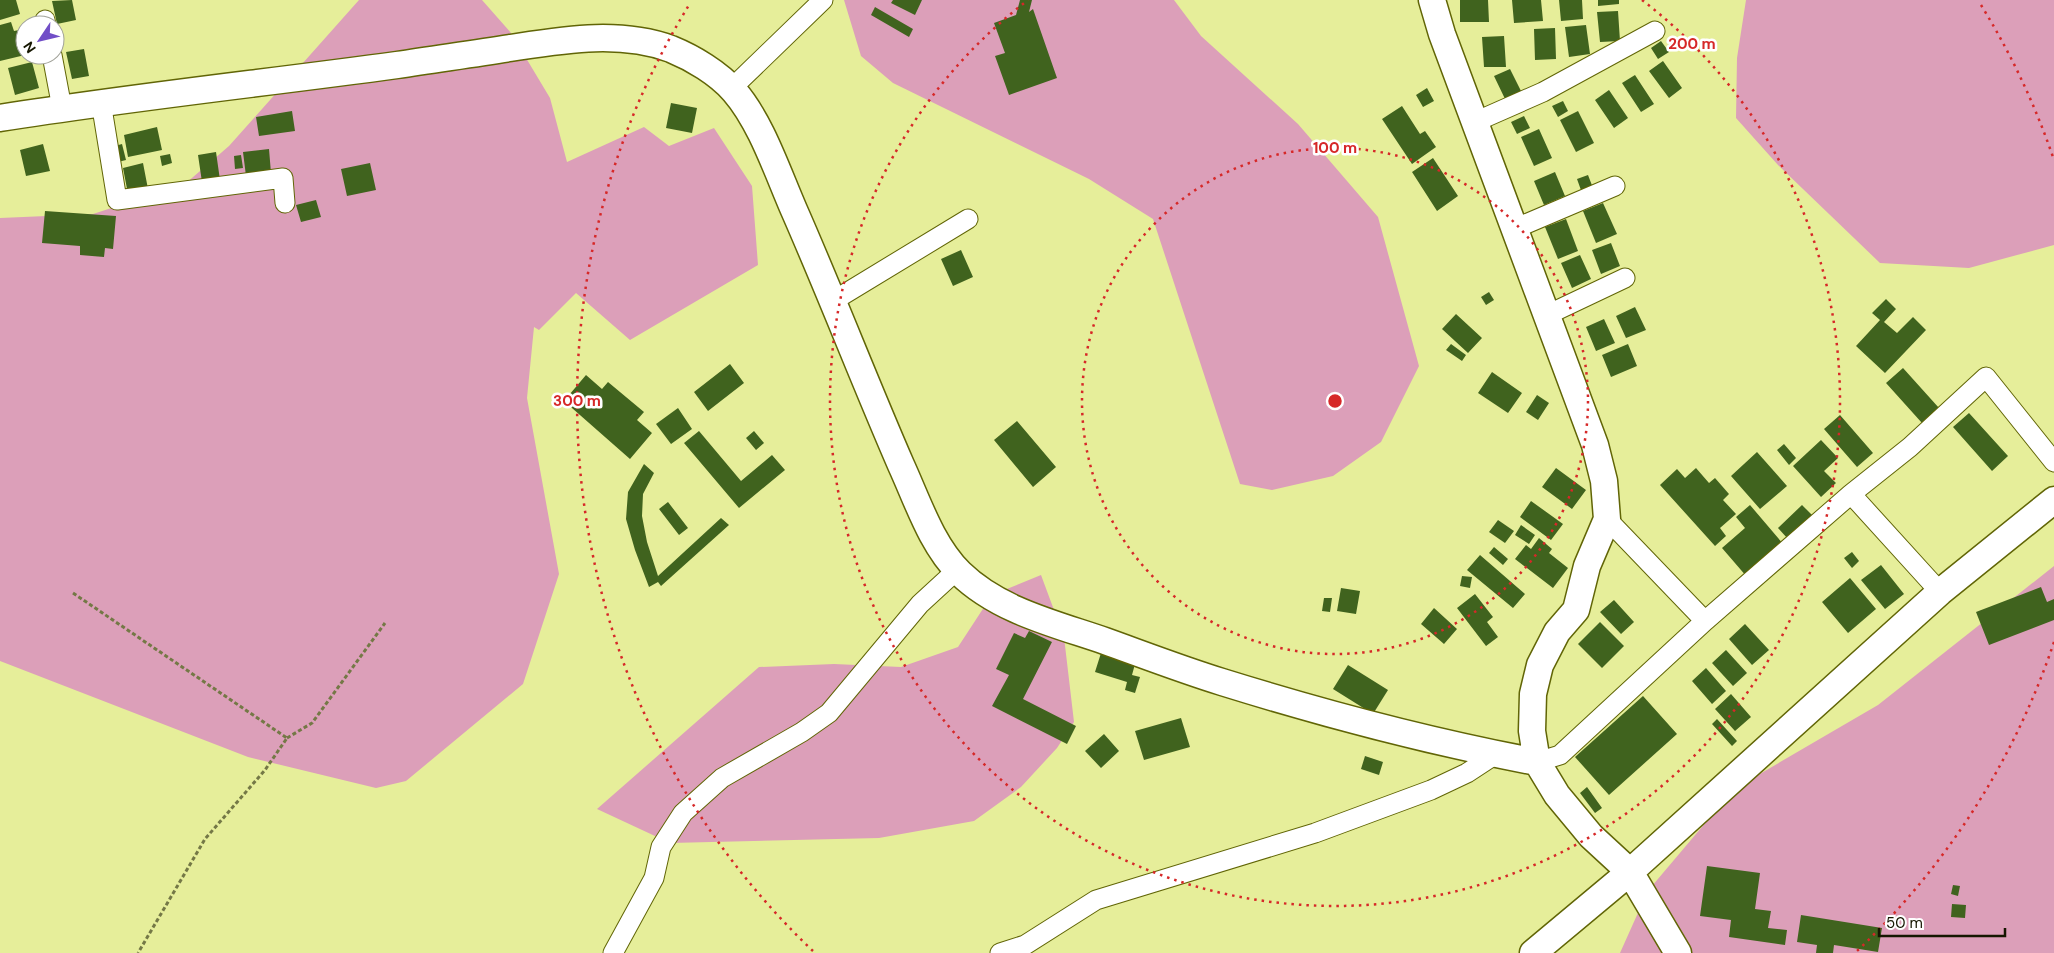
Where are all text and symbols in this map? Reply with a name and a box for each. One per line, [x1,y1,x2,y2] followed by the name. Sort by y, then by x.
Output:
[15,15,65,65] north arrow
[1668,34,1716,54] text: 200 m
[19,38,40,57] text: N
[1313,138,1357,158] text: 100 m
[553,391,601,411] text: 300 m
[1326,392,1344,410] centre of rings
[1879,906,2005,938] scale bar
[1886,913,1923,933] text: 50 m

